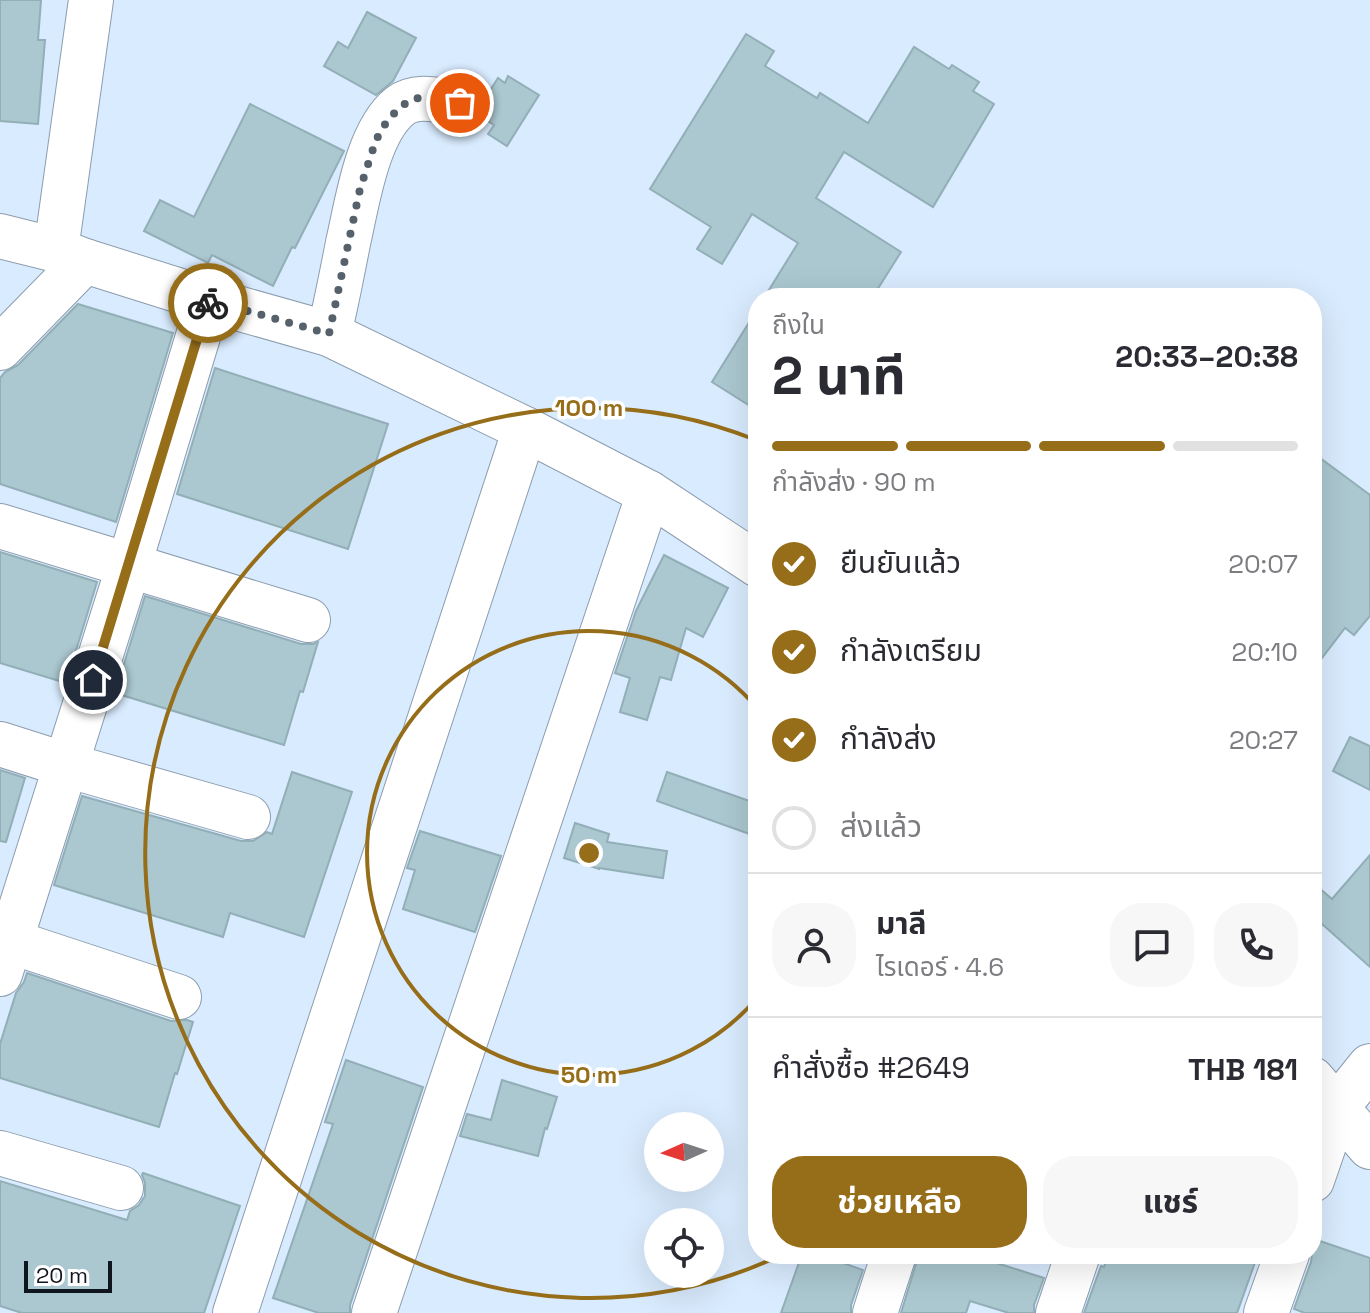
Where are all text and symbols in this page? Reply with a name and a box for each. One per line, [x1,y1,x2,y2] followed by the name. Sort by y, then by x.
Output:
[426,69,494,137] pin
[438,81,482,125] icon: bag
[168,263,248,343] courier
[186,281,230,325] icon: bike
[772,308,825,342] text: ถึงใน
[1115,337,1298,376] text: 20:33–20:38
[772,343,906,409] text: 2 นาที
[555,392,623,423] text: 100 m
[772,465,936,499] text: กำลังส่ง · 90 m
[772,542,816,586] icon: check
[840,543,961,582] text: ยืนยันแล้ว
[1228,547,1298,581] text: 20:07
[772,630,816,674] icon: check
[840,631,982,670] text: กำลังเตรียม
[1232,635,1298,669] text: 20:10
[59,646,127,714] pin
[71,658,115,702] icon: home
[772,718,816,762] icon: check
[840,719,937,758] text: กำลังส่ง
[1229,723,1298,757] text: 20:27
[840,807,922,846] text: ส่งแล้ว
[575,839,603,867] centre of rings
[772,903,856,987] button: person
[1110,903,1194,987] button: chat
[1214,903,1298,987] button: phone
[876,904,926,943] text: มาลี
[876,950,1004,984] text: ไรเดอร์ · 4.6
[772,1048,970,1087] text: คำสั่งซื้อ #2649
[1188,1050,1298,1089] text: THB 181
[561,1059,617,1090] text: 50 m
[644,1112,724,1192] north arrow
[644,1112,724,1288] map controls
[772,1156,1027,1248] button: ช่วยเหลือ
[1043,1156,1298,1248] button: แชร์
[644,1208,724,1288] button: locate
[24,1257,112,1293] scale bar
[36,1261,88,1289] text: 20 m

